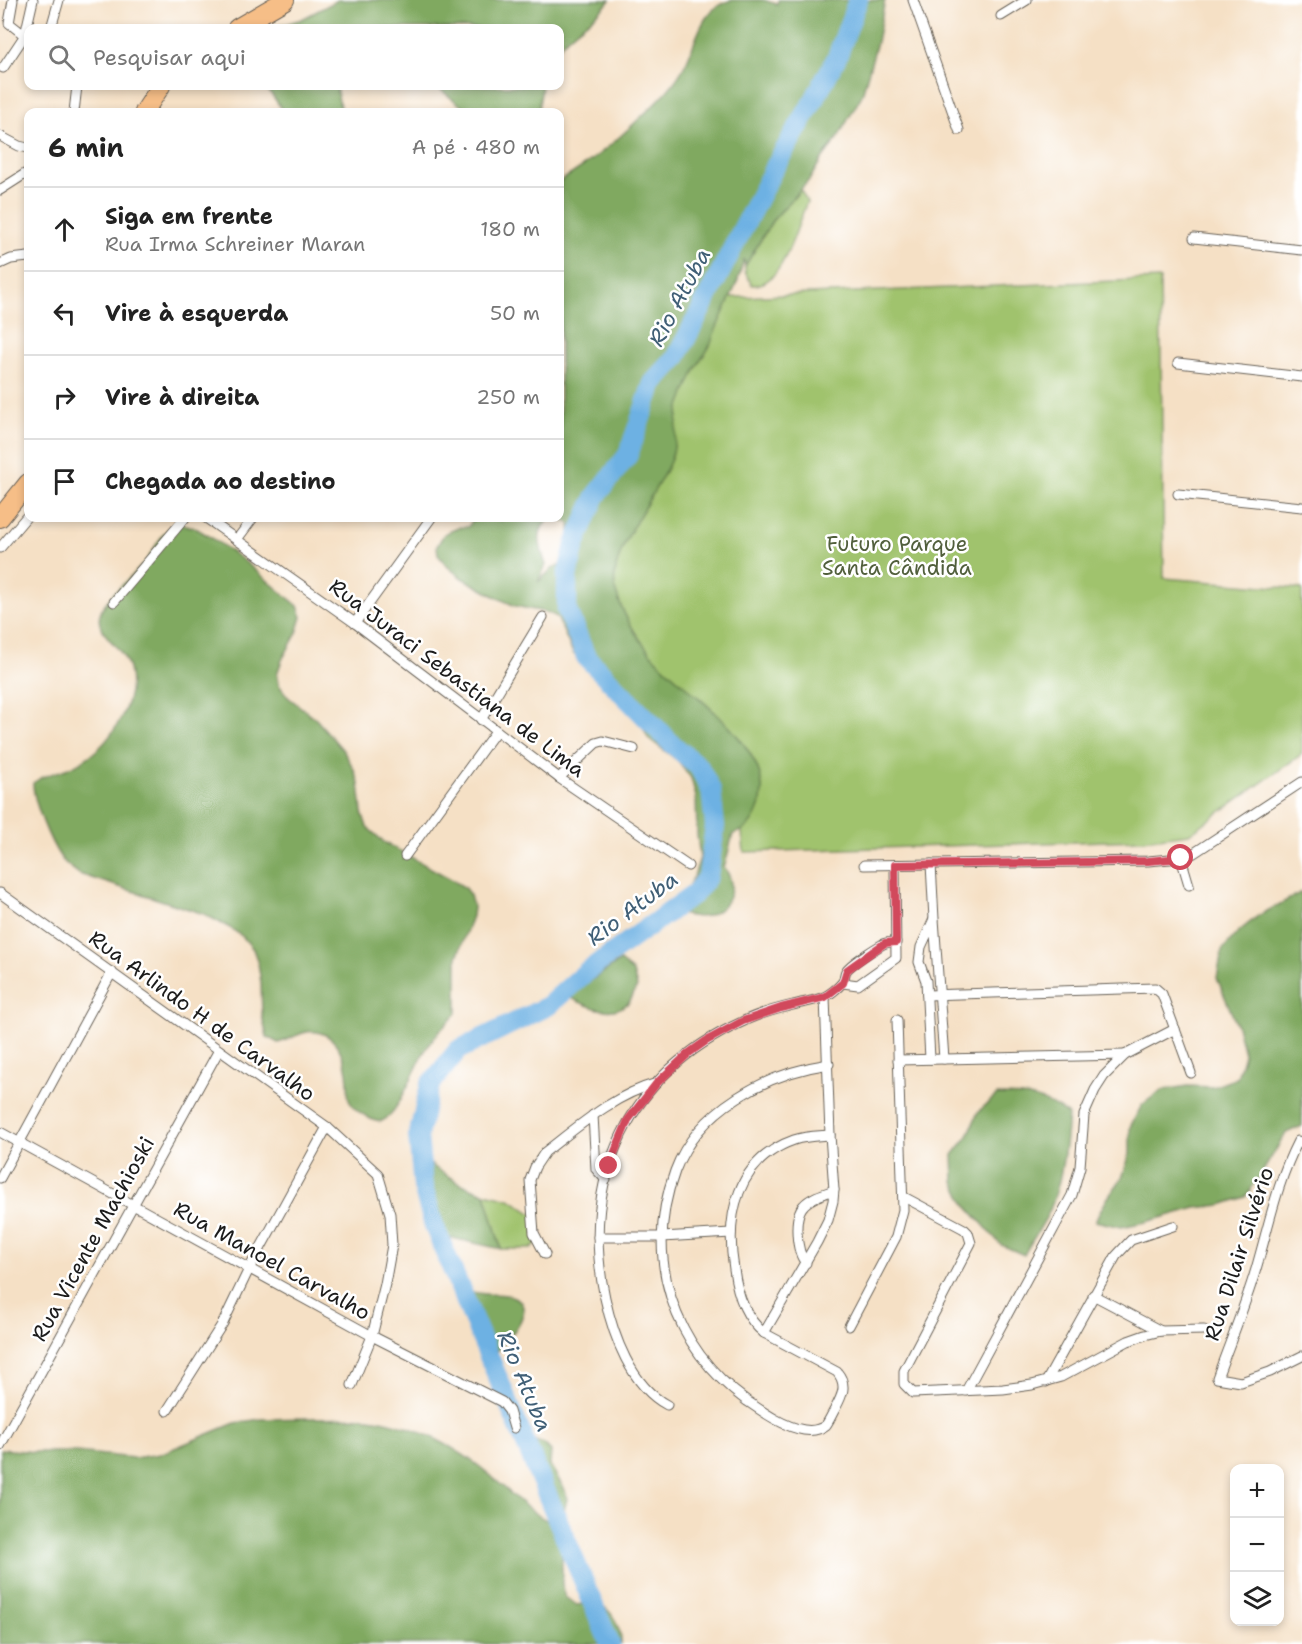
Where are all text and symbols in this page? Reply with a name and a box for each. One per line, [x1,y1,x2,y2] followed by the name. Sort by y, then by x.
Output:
[24,24,564,90] search box
[45,41,78,74] icon: search
[93,43,246,72] text: Pesquisar aqui
[48,130,124,165] text: 6 min
[412,134,540,160] text: A pé · 480 m
[105,202,273,231] text: Siga em frente
[48,213,81,246] icon: ahead
[480,216,540,242] text: 180 m
[105,231,365,257] text: Rua Irma Schreiner Maran
[642,243,717,351] water label: Rio Atuba
[48,297,81,330] icon: left
[105,299,288,328] text: Vire à esquerda
[490,300,540,326] text: 50 m
[48,381,81,414] icon: right
[105,383,259,412] text: Vire à direita
[476,384,540,410] text: 250 m
[48,465,81,498] icon: arrive
[105,467,336,496] text: Chegada ao destino
[822,530,972,582] park label: Futuro Parque Santa Cândida
[323,572,591,784] street label: Rua Juraci Sebastiana de Lima
[1167,844,1193,870] route start
[581,865,684,952] water label: Rio Atuba
[83,924,321,1108] street label: Rua Arlindo H de Carvalho
[25,1132,161,1346] street label: Rua Vicente Machioski
[595,1152,621,1178] route end
[1198,1164,1280,1344] street label: Rua Dilair Silvério
[169,1195,375,1327] street label: Rua Manoel Carvalho
[490,1326,559,1436] water label: Rio Atuba
[1230,1464,1284,1626] map controls
[1230,1464,1284,1518] button: +
[1230,1518,1284,1572] button: −
[1230,1572,1284,1626] button: layers

